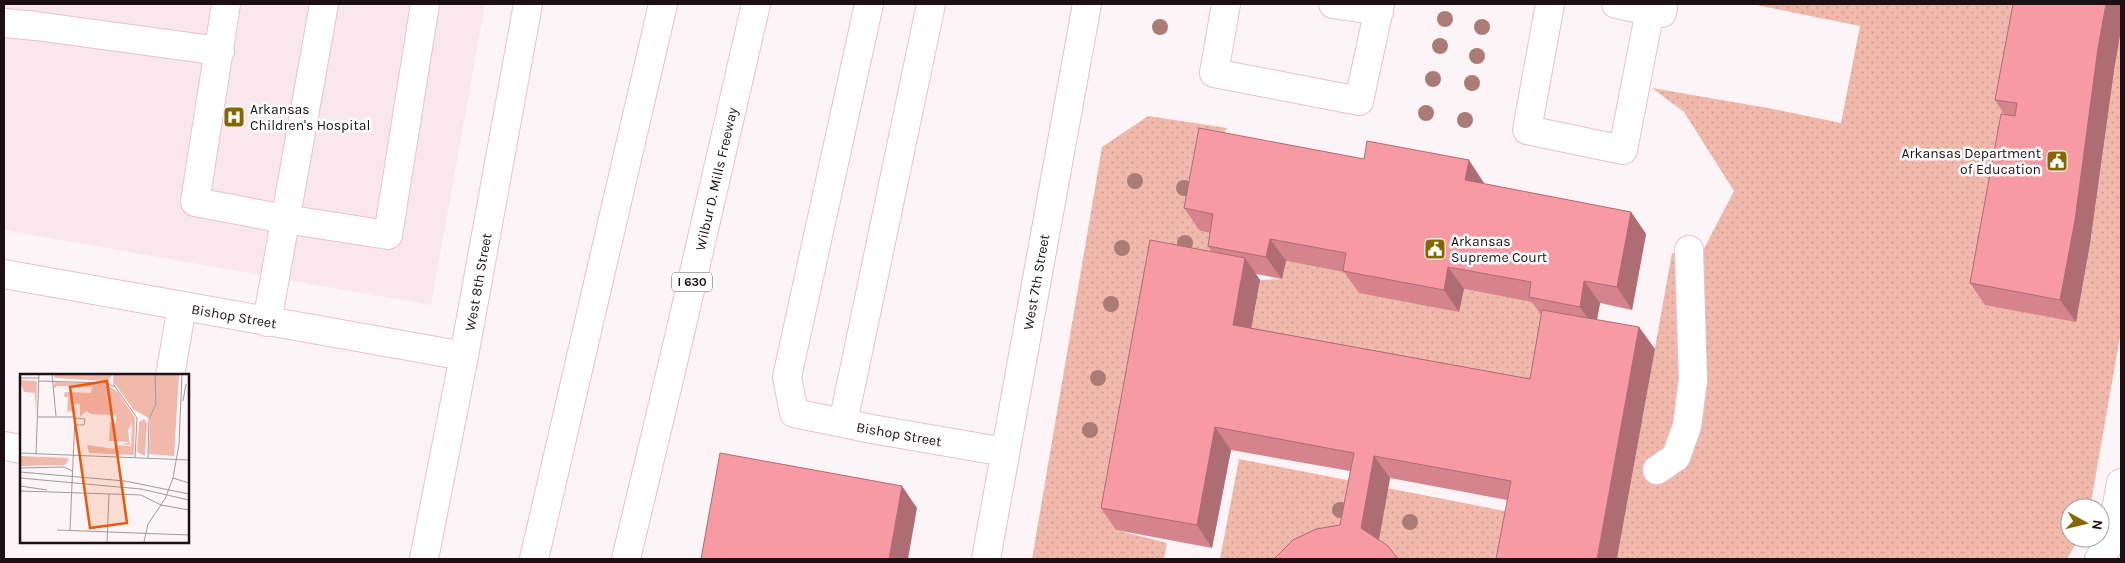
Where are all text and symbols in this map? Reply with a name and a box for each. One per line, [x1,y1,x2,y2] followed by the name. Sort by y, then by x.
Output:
[250,101,370,134] place label: Arkansas Children's Hospital
[222,105,246,129] hospital icon: Arkansas Children's Hospital
[692,105,741,252] street label: Wilbur D. Mills Freeway
[1901,145,2041,178] place label: Arkansas Department of Education
[2045,149,2069,173] public building icon: Arkansas Department of Education
[462,232,495,332] street label: West 8th Street
[1020,233,1053,331] street label: West 7th Street
[1451,233,1547,266] place label: Arkansas Supreme Court
[1423,237,1447,261] public building icon: Arkansas Supreme Court
[672,272,712,292] road number: I 630
[190,301,278,332] street label: Bishop Street
[20,374,189,543] inset map
[855,419,943,450] street label: Bishop Street
[2060,498,2110,548] north arrow
[2088,519,2106,531] text: N

